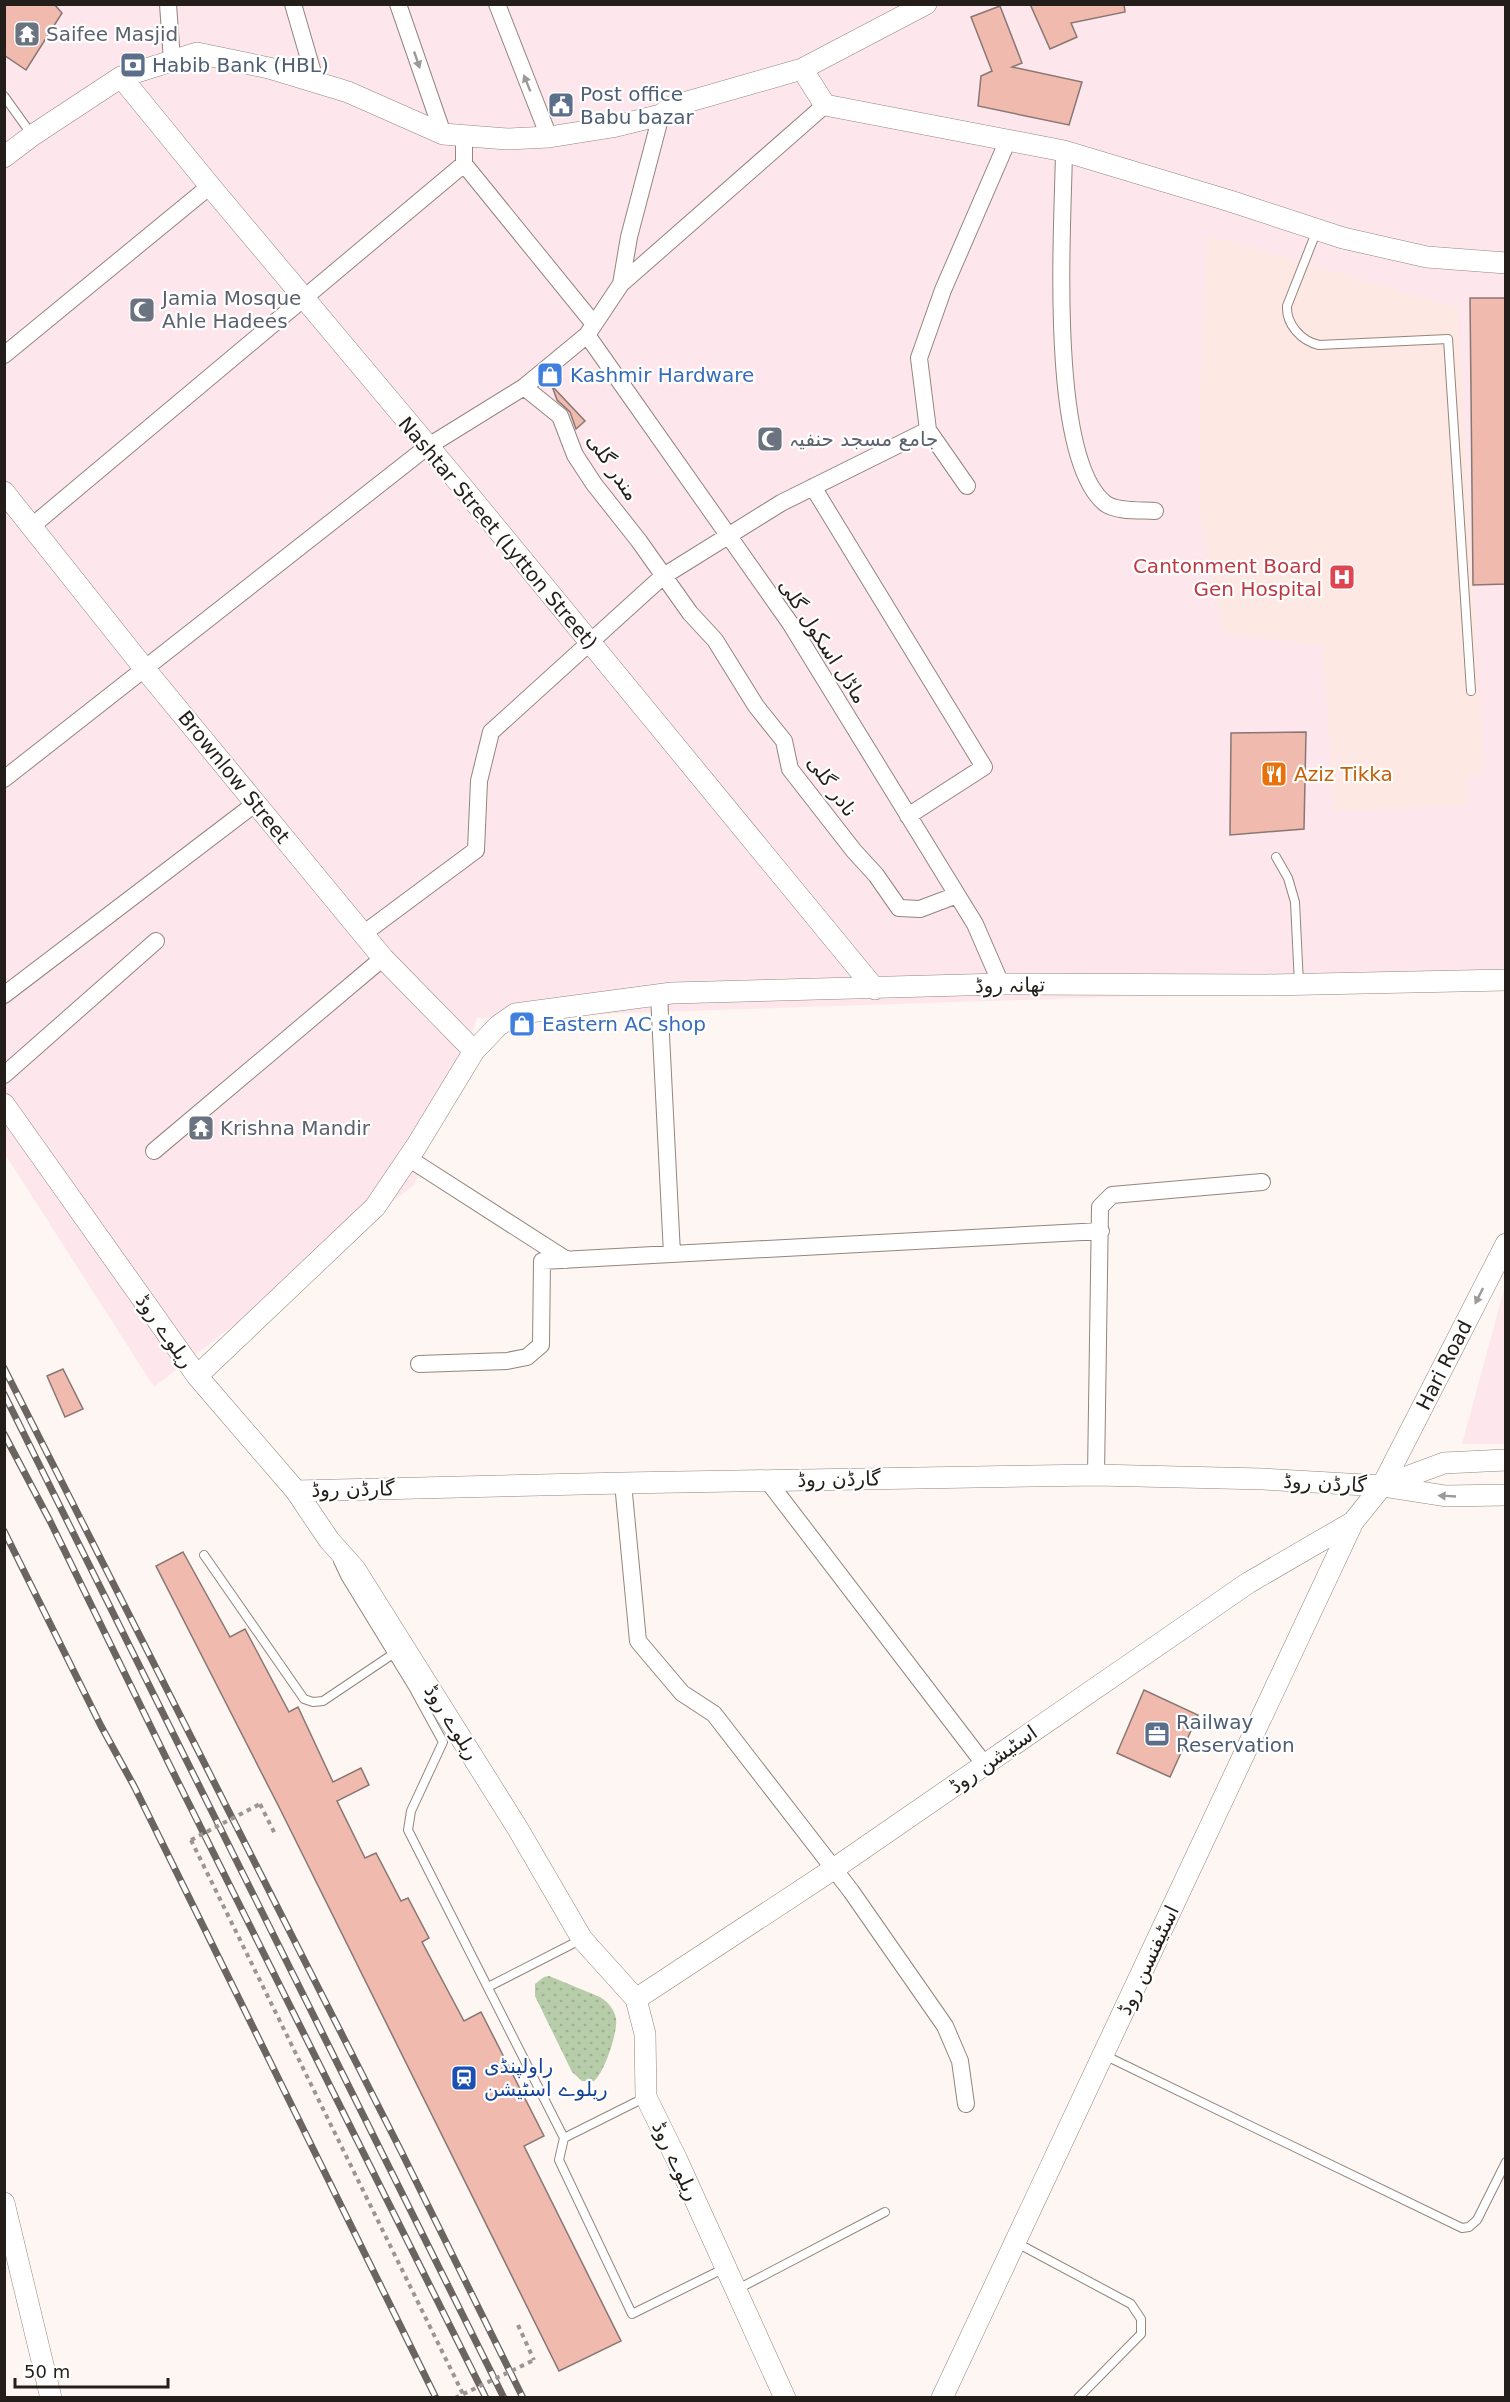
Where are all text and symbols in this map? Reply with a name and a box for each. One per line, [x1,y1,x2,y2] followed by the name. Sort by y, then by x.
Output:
[12,19,42,49] temple icon: Saifee Masjid
[46,22,178,46] place label: Saifee Masjid
[118,50,148,80] bank icon: Habib Bank (HBL)
[413,51,423,69] one-way arrow
[152,53,329,77] place label: Habib Bank (HBL)
[522,73,532,91] one-way arrow
[580,82,694,129] place label: Post office Babu bazar
[546,90,576,120] public building icon: Post office Babu bazar
[160,286,301,333] place label: Jamia Mosque Ahle Hadees
[127,295,157,325] mosque icon: Jamia Mosque Ahle Hadees
[535,360,565,390] shop icon: Kashmir Hardware
[570,363,754,387] place label: Kashmir Hardware
[393,412,603,654] street label: Nashtar Street (Lytton Street)
[755,424,785,454] mosque icon: جامع مسجد حنفیہ
[790,427,938,451] place label: جامع مسجد حنفیہ
[582,429,644,505] street label: مندر گلی
[1133,554,1322,601] place label: Cantonment Board Gen Hospital
[1327,562,1357,592] hospital icon: Cantonment Board Gen Hospital
[774,574,872,708] street label: ماڈل اسکول گلی
[173,706,295,848] street label: Brownlow Street
[802,751,862,821] street label: نادر گلی
[1259,759,1289,789] restaurant icon: Aziz Tikka
[1294,762,1393,786] place label: Aziz Tikka
[975,972,1045,998] street label: تھانہ روڈ
[507,1009,537,1039] shop icon: Eastern AC shop
[542,1012,706,1036] place label: Eastern AC shop
[186,1113,216,1143] temple icon: Krishna Mandir
[220,1116,371,1140] place label: Krishna Mandir
[1474,1288,1484,1305] one-way arrow
[131,1290,199,1372] street label: ریلوے روڈ
[1411,1316,1477,1414] street label: Hari Road
[797,1466,881,1492] street label: گارڈن روڈ
[1283,1469,1368,1497] street label: گارڈن روڈ
[311,1476,395,1502] street label: گارڈن روڈ
[1438,1491,1457,1500] one-way arrow
[419,1680,485,1764] street label: ریلوے روڈ
[1176,1710,1295,1757] place label: Railway Reservation
[1142,1719,1172,1749] office icon: Railway Reservation
[944,1720,1042,1798] street label: اسٹیشن روڈ
[1112,1901,1184,2019] street label: اسٹیفنسن روڈ
[484,2054,608,2101] place label: راولپنڈی ریلوے اسٹیشن
[449,2063,479,2093] station icon: راولپنڈی ریلوے اسٹیشن
[647,2118,705,2204] street label: ریلوے روڈ
[15,2351,168,2389] scale bar
[24,2361,70,2382] text: 50 m

